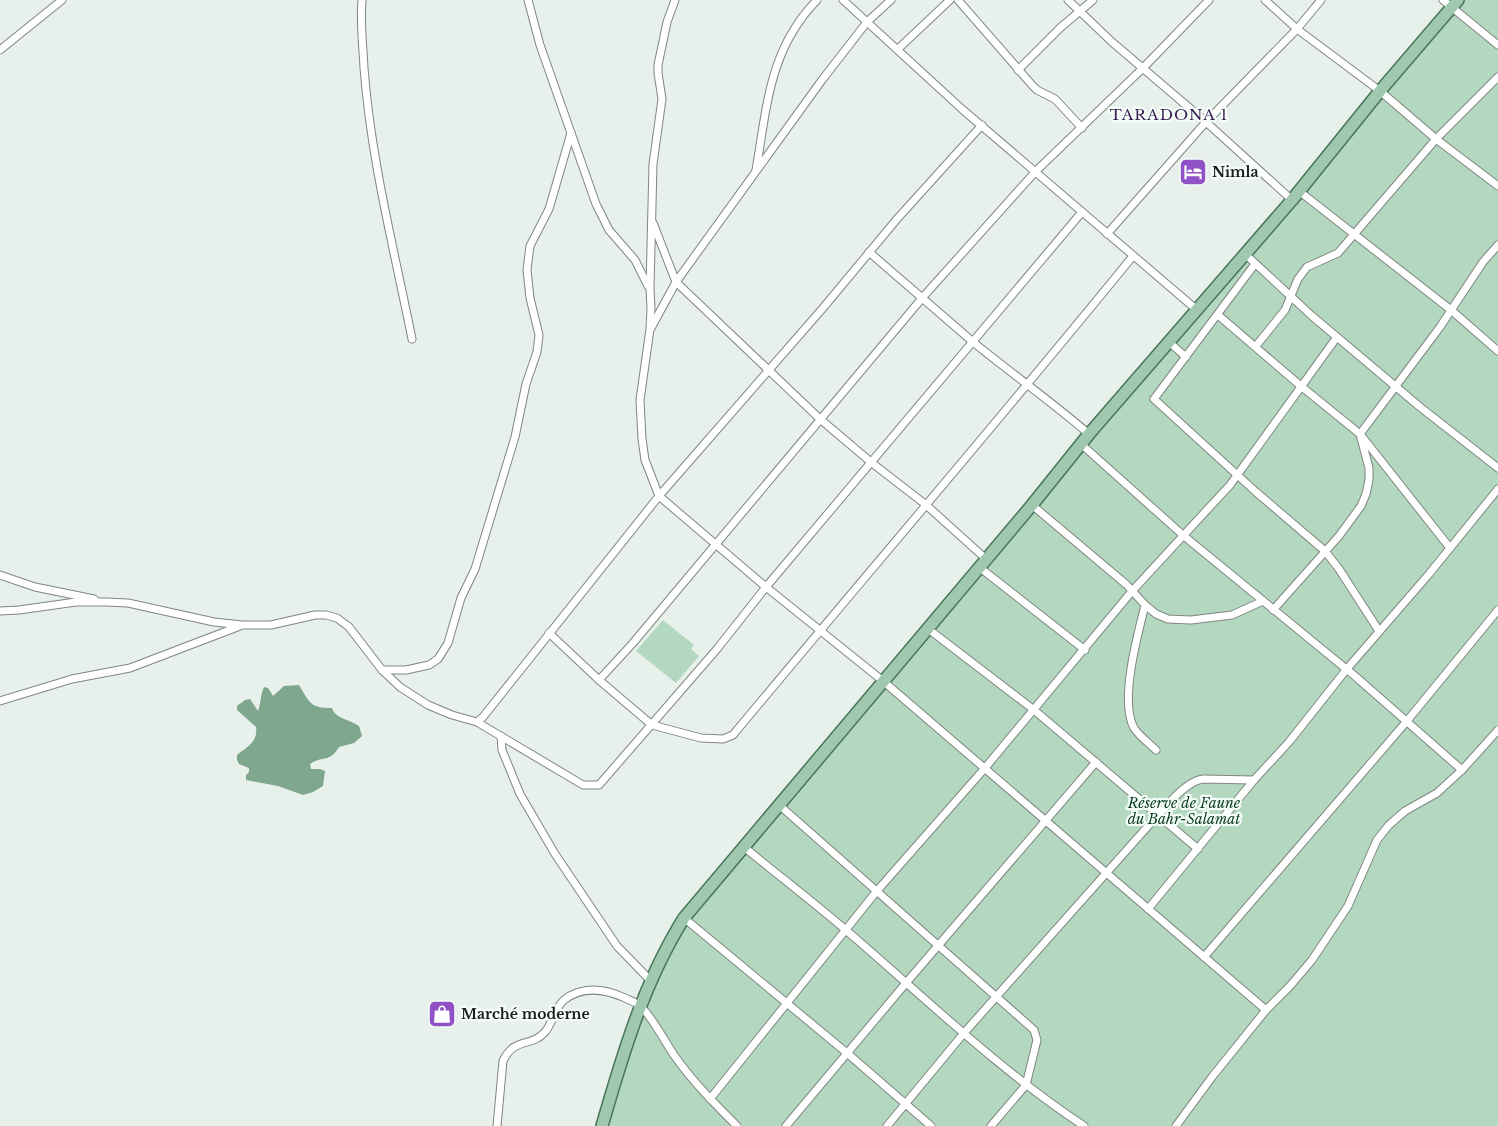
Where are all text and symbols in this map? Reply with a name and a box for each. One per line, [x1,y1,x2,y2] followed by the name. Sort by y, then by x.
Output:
[1110,105,1228,124] district label: TARADONA 1
[1178,157,1208,187] hotel icon: Nimla
[1212,163,1259,181] place label: Nimla
[1127,794,1241,828] park label: Réserve de Faune du Bahr-Salamat
[427,999,457,1029] shop icon: Marché moderne
[461,1005,590,1023] place label: Marché moderne

